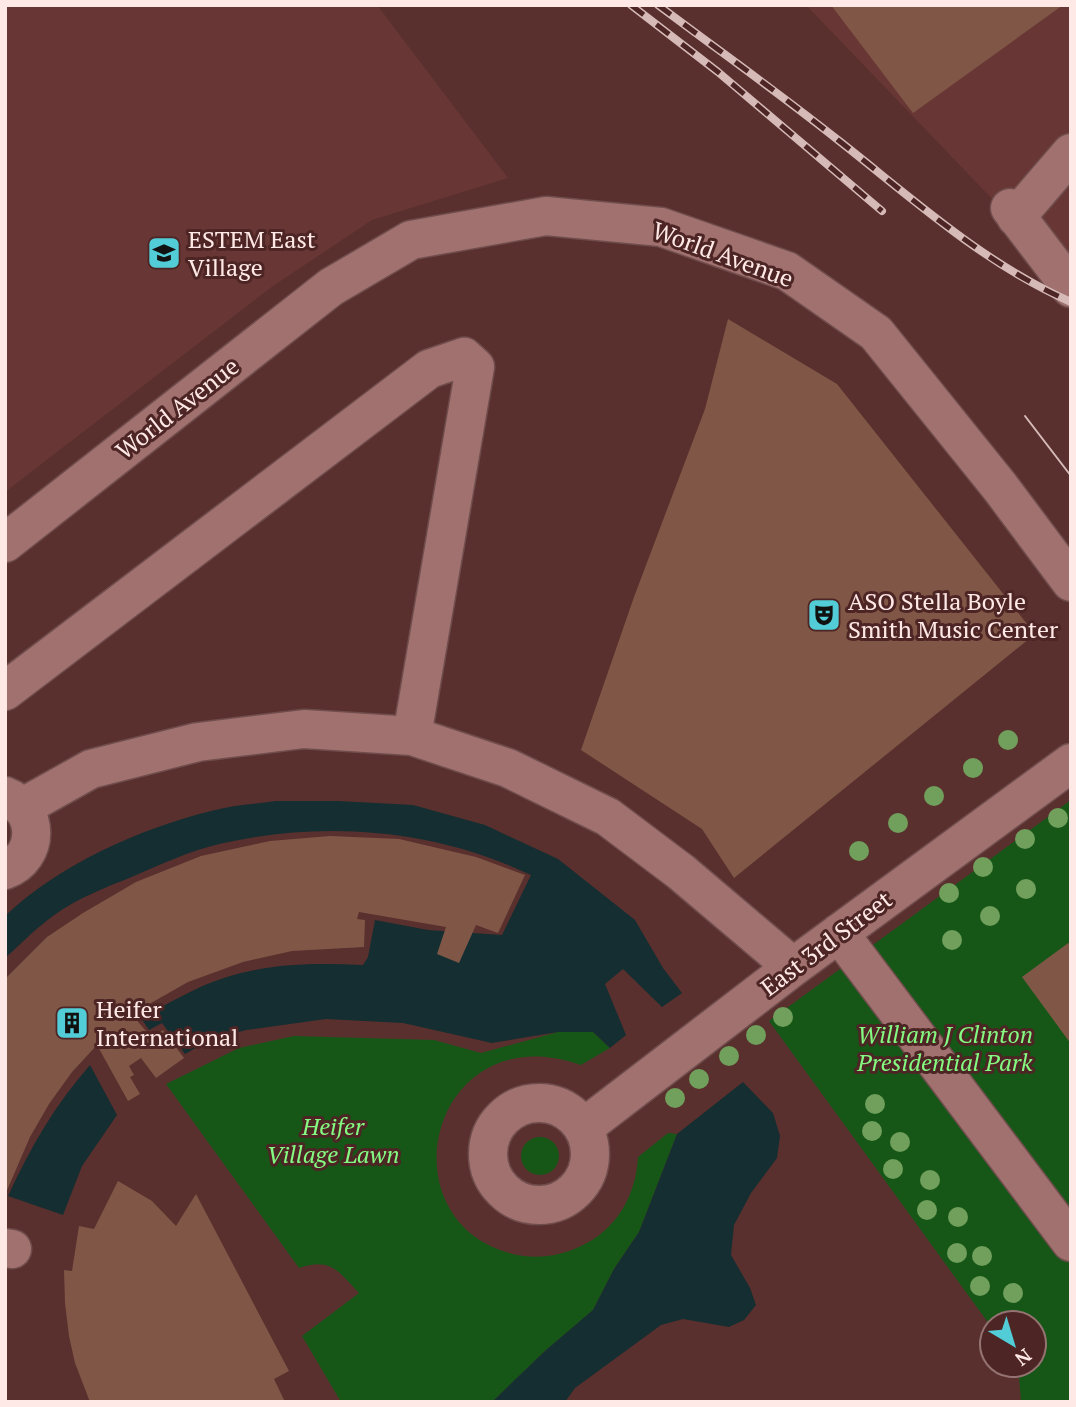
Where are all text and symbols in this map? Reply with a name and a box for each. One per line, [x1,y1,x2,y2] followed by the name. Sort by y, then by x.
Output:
[648,214,798,294] street label: World Avenue
[188,223,316,283] place label: ESTEM East Village
[145,234,183,272] school or university icon: ESTEM East Village
[109,350,245,466] street label: World Avenue
[848,585,1059,645] place label: ASO Stella Boyle Smith Music Center
[805,596,843,634] theatre icon: ASO Stella Boyle Smith Music Center
[754,883,898,1003] street label: East 3rd Street
[96,993,238,1053] place label: Heifer International
[53,1004,91,1042] building icon: Heifer International
[856,1018,1033,1078] park label: William J Clinton Presidential Park
[267,1110,399,1170] park label: Heifer Village Lawn
[978,1309,1048,1379] north arrow
[1010,1344,1037,1372] text: N

